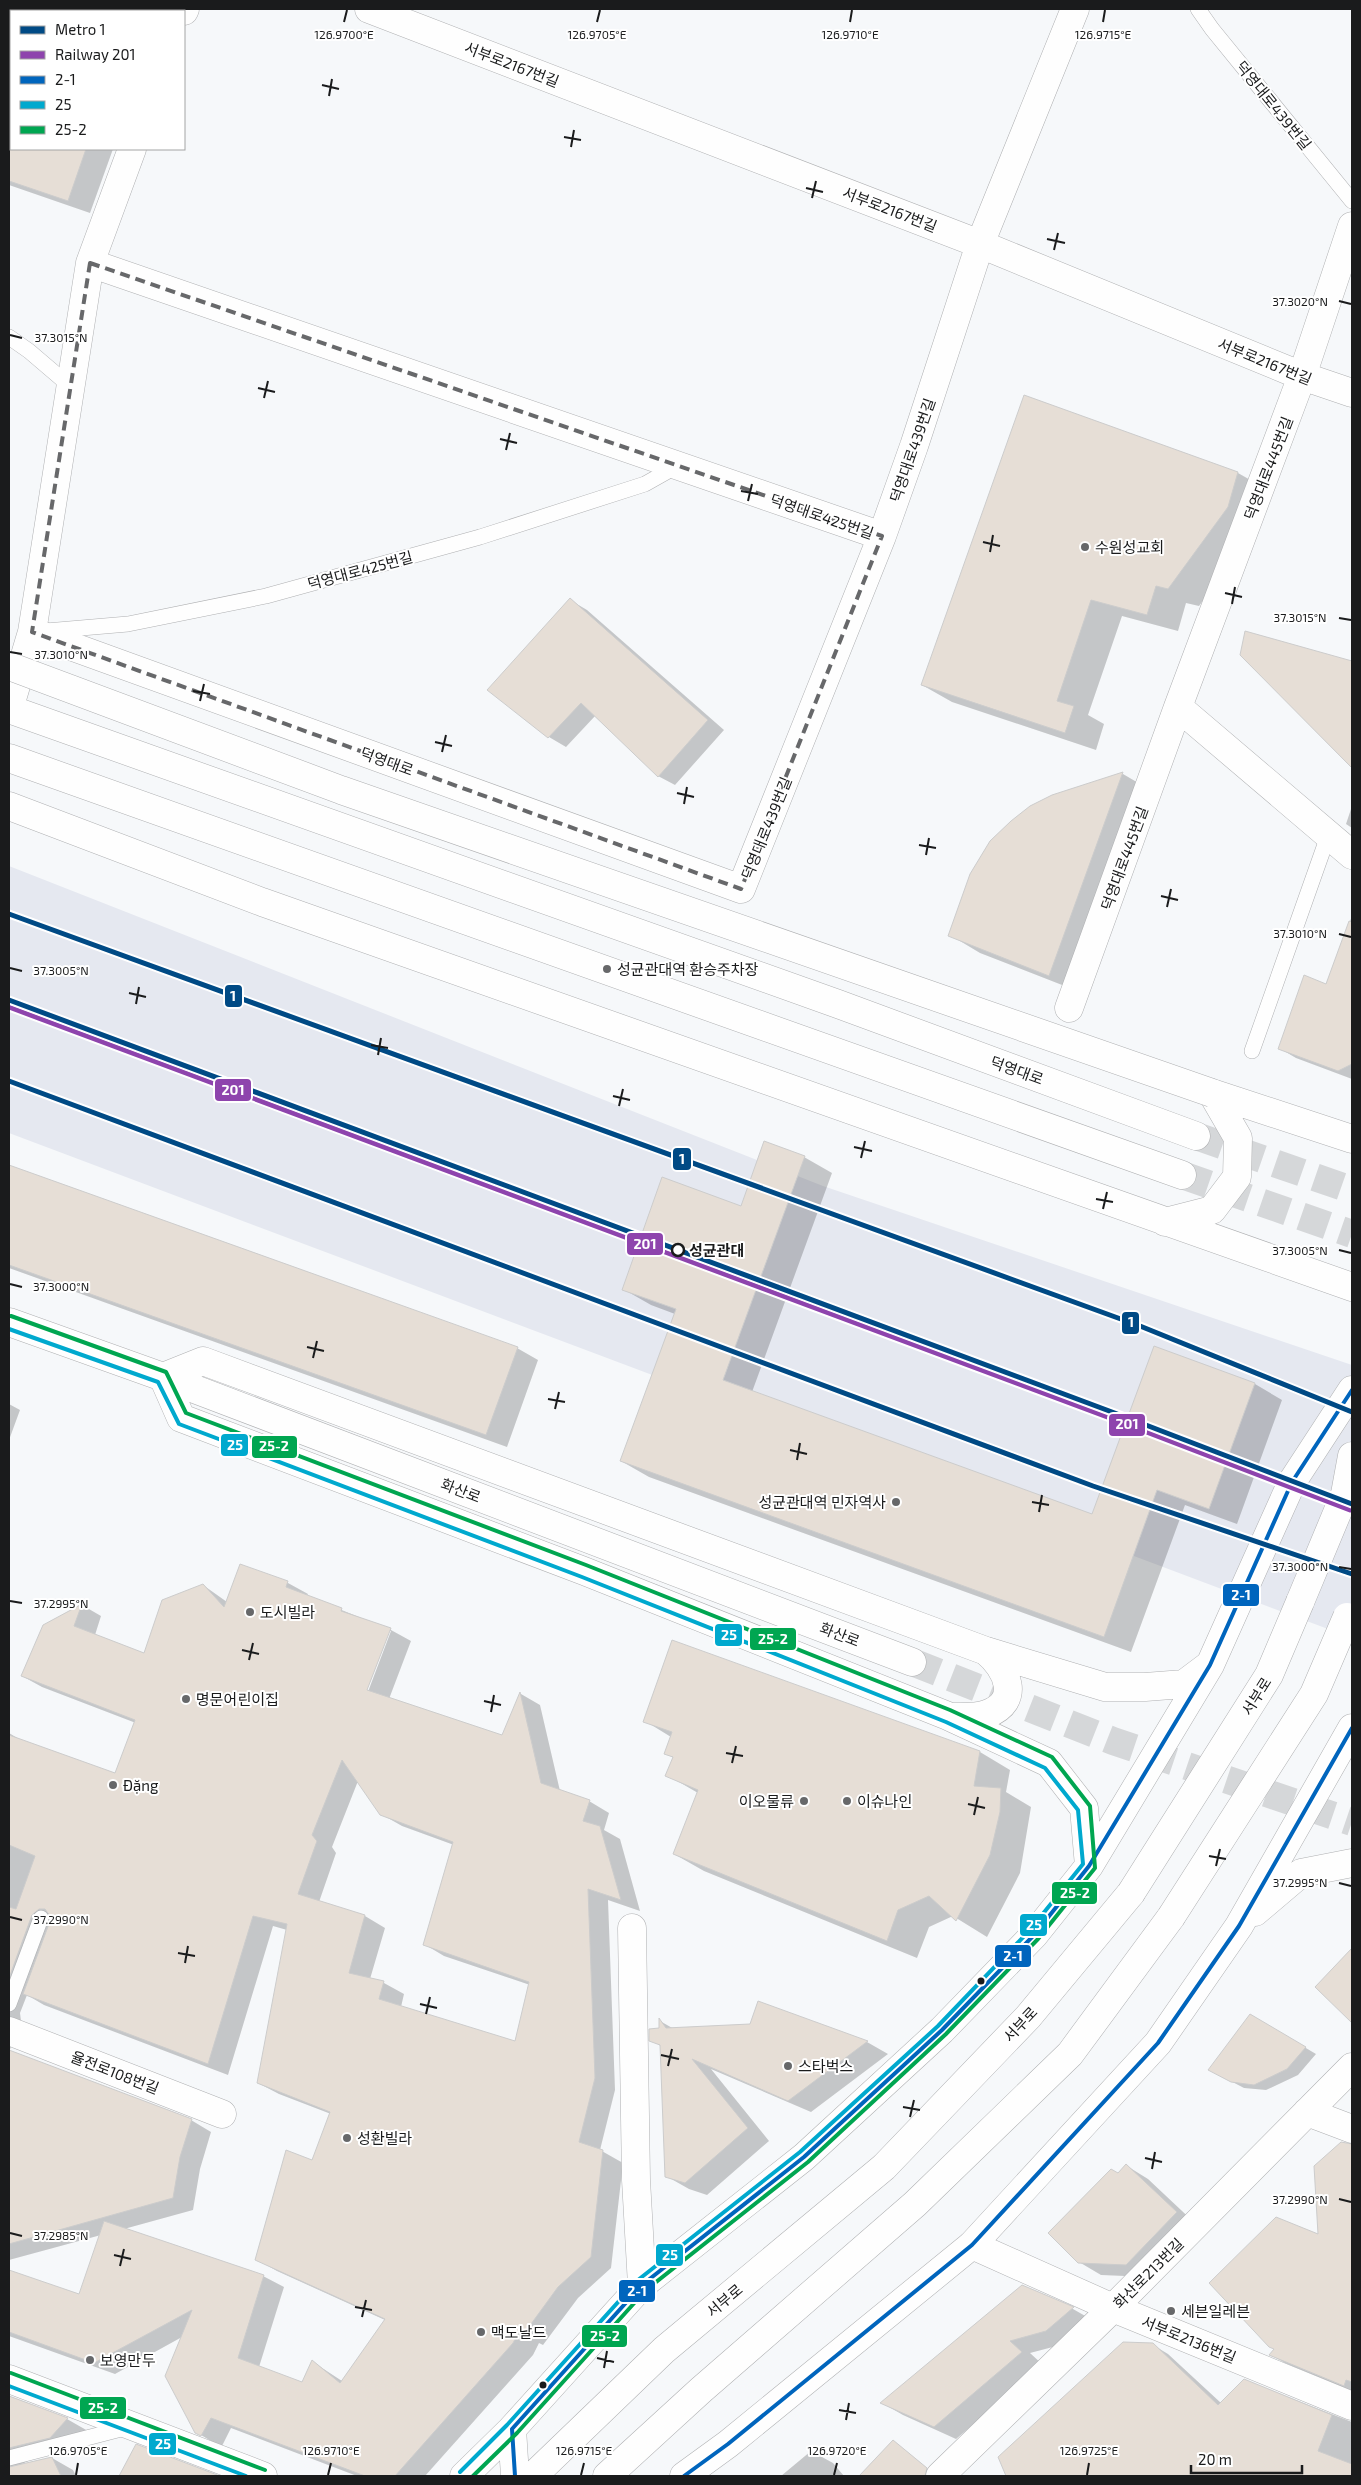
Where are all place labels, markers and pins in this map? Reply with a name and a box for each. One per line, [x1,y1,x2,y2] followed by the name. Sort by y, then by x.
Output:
[1095,538,1164,556] place label: 수원성교회
[1079,541,1091,553] marker: 수원성교회
[617,960,759,978] place label: 성균관대역 환승주차장
[601,963,613,975] marker: 성균관대역 환승주차장
[689,1241,744,1259] place label: 성균관대
[671,1243,685,1257] marker: 성균관대
[758,1493,886,1511] place label: 성균관대역 민자역사
[890,1496,902,1508] marker: 성균관대역 민자역사
[260,1603,315,1621] place label: 도시빌라
[244,1606,256,1618] marker: 도시빌라
[196,1690,279,1708] place label: 명문어린이집
[180,1693,192,1705] marker: 명문어린이집
[123,1776,159,1794] place label: Đặng
[107,1779,119,1791] marker: Đặng
[739,1792,794,1810] place label: 이오물류
[857,1792,912,1810] place label: 이슈나인
[798,1795,810,1807] marker: 이오물류
[841,1795,853,1807] marker: 이슈나인
[976,1976,986,1986] unlabelled marker
[798,2057,853,2075] place label: 스타벅스
[782,2060,794,2072] marker: 스타벅스
[357,2129,412,2147] place label: 성환빌라
[341,2132,353,2144] marker: 성환빌라
[1181,2302,1250,2320] place label: 세븐일레븐
[1165,2305,1177,2317] marker: 세븐일레븐
[491,2323,546,2341] place label: 맥도날드
[475,2326,487,2338] marker: 맥도날드
[100,2351,155,2369] place label: 보영만두
[84,2354,96,2366] marker: 보영만두
[538,2380,548,2390] unlabelled marker

